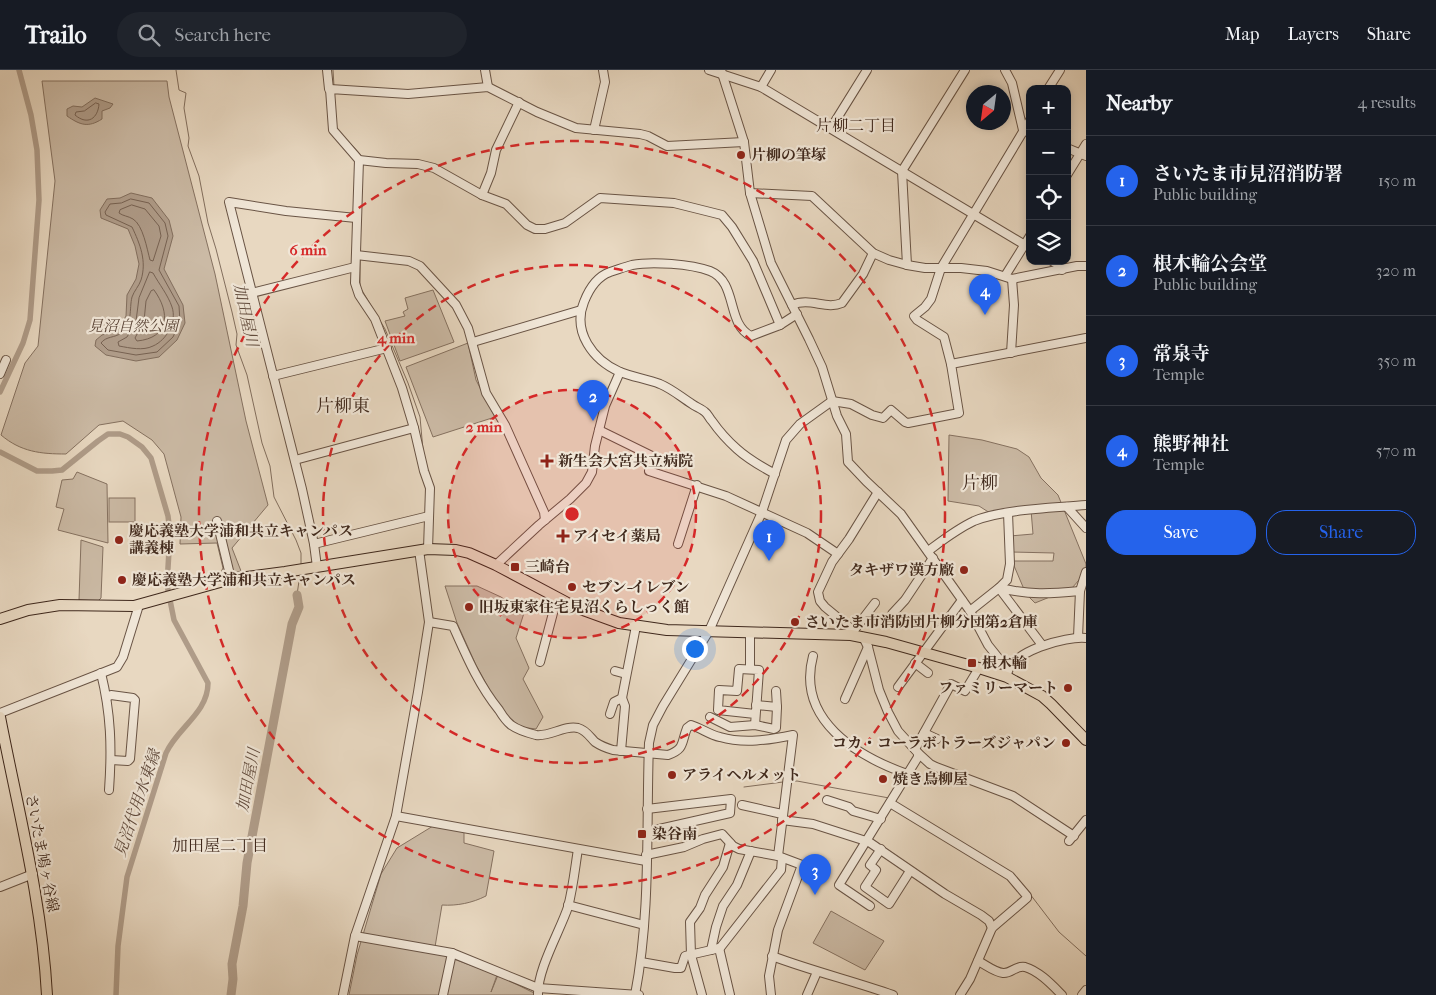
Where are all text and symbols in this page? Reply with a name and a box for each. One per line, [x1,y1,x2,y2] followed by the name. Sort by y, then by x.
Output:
[117,12,467,57] search box
[25,21,87,49] text: Trailo
[135,21,163,49] icon: search
[175,24,271,46] text: Search here
[1225,24,1259,45] text: Map
[1287,24,1339,45] text: Layers
[1367,24,1411,45] text: Share
[966,85,1011,130] north arrow
[1026,85,1071,265] map controls
[1026,85,1071,130] button: +
[1106,91,1172,115] text: Nearby
[1358,93,1416,112] text: 4 results
[816,116,896,135] district label: 片柳二丁目
[1026,130,1071,175] button: −
[751,146,826,164] place label: 片柳の筆塚
[735,149,747,161] marker: 片柳の筆塚
[1153,163,1343,185] text: さいたま市見沼消防署
[1119,171,1125,190] text: 1
[1378,171,1416,190] text: 150 m
[1026,175,1071,220] button: locate
[1153,185,1257,204] text: Public building
[1026,220,1071,265] button: layers
[290,241,327,259] text: 6 min
[1153,253,1267,275] text: 根木輪公会堂
[1118,261,1126,280] text: 2
[1376,261,1416,280] text: 320 m
[969,274,1001,315] pin: 4
[1153,275,1257,294] text: Public building
[230,282,262,350] water label: 加田屋川
[88,317,181,335] park label: 見沼自然公園
[376,329,415,347] text: 4 min
[1153,343,1210,365] text: 常泉寺
[1119,351,1125,370] text: 3
[1377,351,1416,370] text: 350 m
[1153,365,1204,384] text: Temple
[577,380,609,421] pin: 2
[316,396,370,417] district label: 片柳東
[466,418,503,436] text: 2 min
[1153,433,1229,455] text: 熊野神社
[1117,441,1127,460] text: 4
[1376,441,1416,460] text: 570 m
[558,452,693,470] place label: 新生会大宮共立病院
[540,454,554,468] marker: 新生会大宮共立病院
[1153,455,1204,474] text: Temple
[962,473,998,494] district label: 片柳
[563,505,581,523] centre of rings
[1106,510,1256,555] button: Save
[1266,510,1416,555] button: Share
[753,520,785,561] pin: 1
[129,522,353,557] place label: 慶応義塾大学浦和共立キャンパス 講義棟
[573,527,661,545] place label: アイセイ薬局
[557,530,569,542] marker: アイセイ薬局
[113,534,125,546] marker: 慶応義塾大学浦和共立キャンパス 講義棟
[525,558,570,576] place label: 三崎台
[509,561,521,573] marker: 三崎台
[849,561,954,579] place label: タキザワ漢方廠
[958,564,970,576] marker: タキザワ漢方廠
[132,571,356,589] place label: 慶応義塾大学浦和共立キャンパス
[116,574,128,586] marker: 慶応義塾大学浦和共立キャンパス
[582,578,690,596] place label: セブン-イレブン
[566,581,578,593] marker: セブン-イレブン
[479,598,689,616] place label: 旧坂東家住宅見沼くらしっく館
[463,601,475,613] marker: 旧坂東家住宅見沼くらしっく館
[805,613,1038,631] place label: さいたま市消防団片柳分団第2倉庫
[789,616,801,628] marker: さいたま市消防団片柳分団第2倉庫
[682,636,708,662] your location
[982,654,1027,672] place label: 根木輪
[966,657,978,669] marker: 根木輪
[938,679,1058,697] place label: ファミリーマート
[1062,682,1074,694] marker: ファミリーマート
[832,734,1056,752] place label: コカ・コーラボトラーズジャパン
[1060,737,1072,749] marker: コカ・コーラボトラーズジャパン
[110,745,165,859] water label: 見沼代用水東縁
[233,745,264,813] water label: 加田屋川
[682,766,801,784] place label: アライヘルメット
[666,769,678,781] marker: アライヘルメット
[893,770,968,788] place label: 焼き鳥柳屋
[877,773,889,785] marker: 焼き鳥柳屋
[22,792,62,914] street label: さいたま鳩ヶ谷線
[652,825,697,843] place label: 染谷南
[636,828,648,840] marker: 染谷南
[172,836,268,855] district label: 加田屋二丁目
[799,854,831,895] pin: 3

